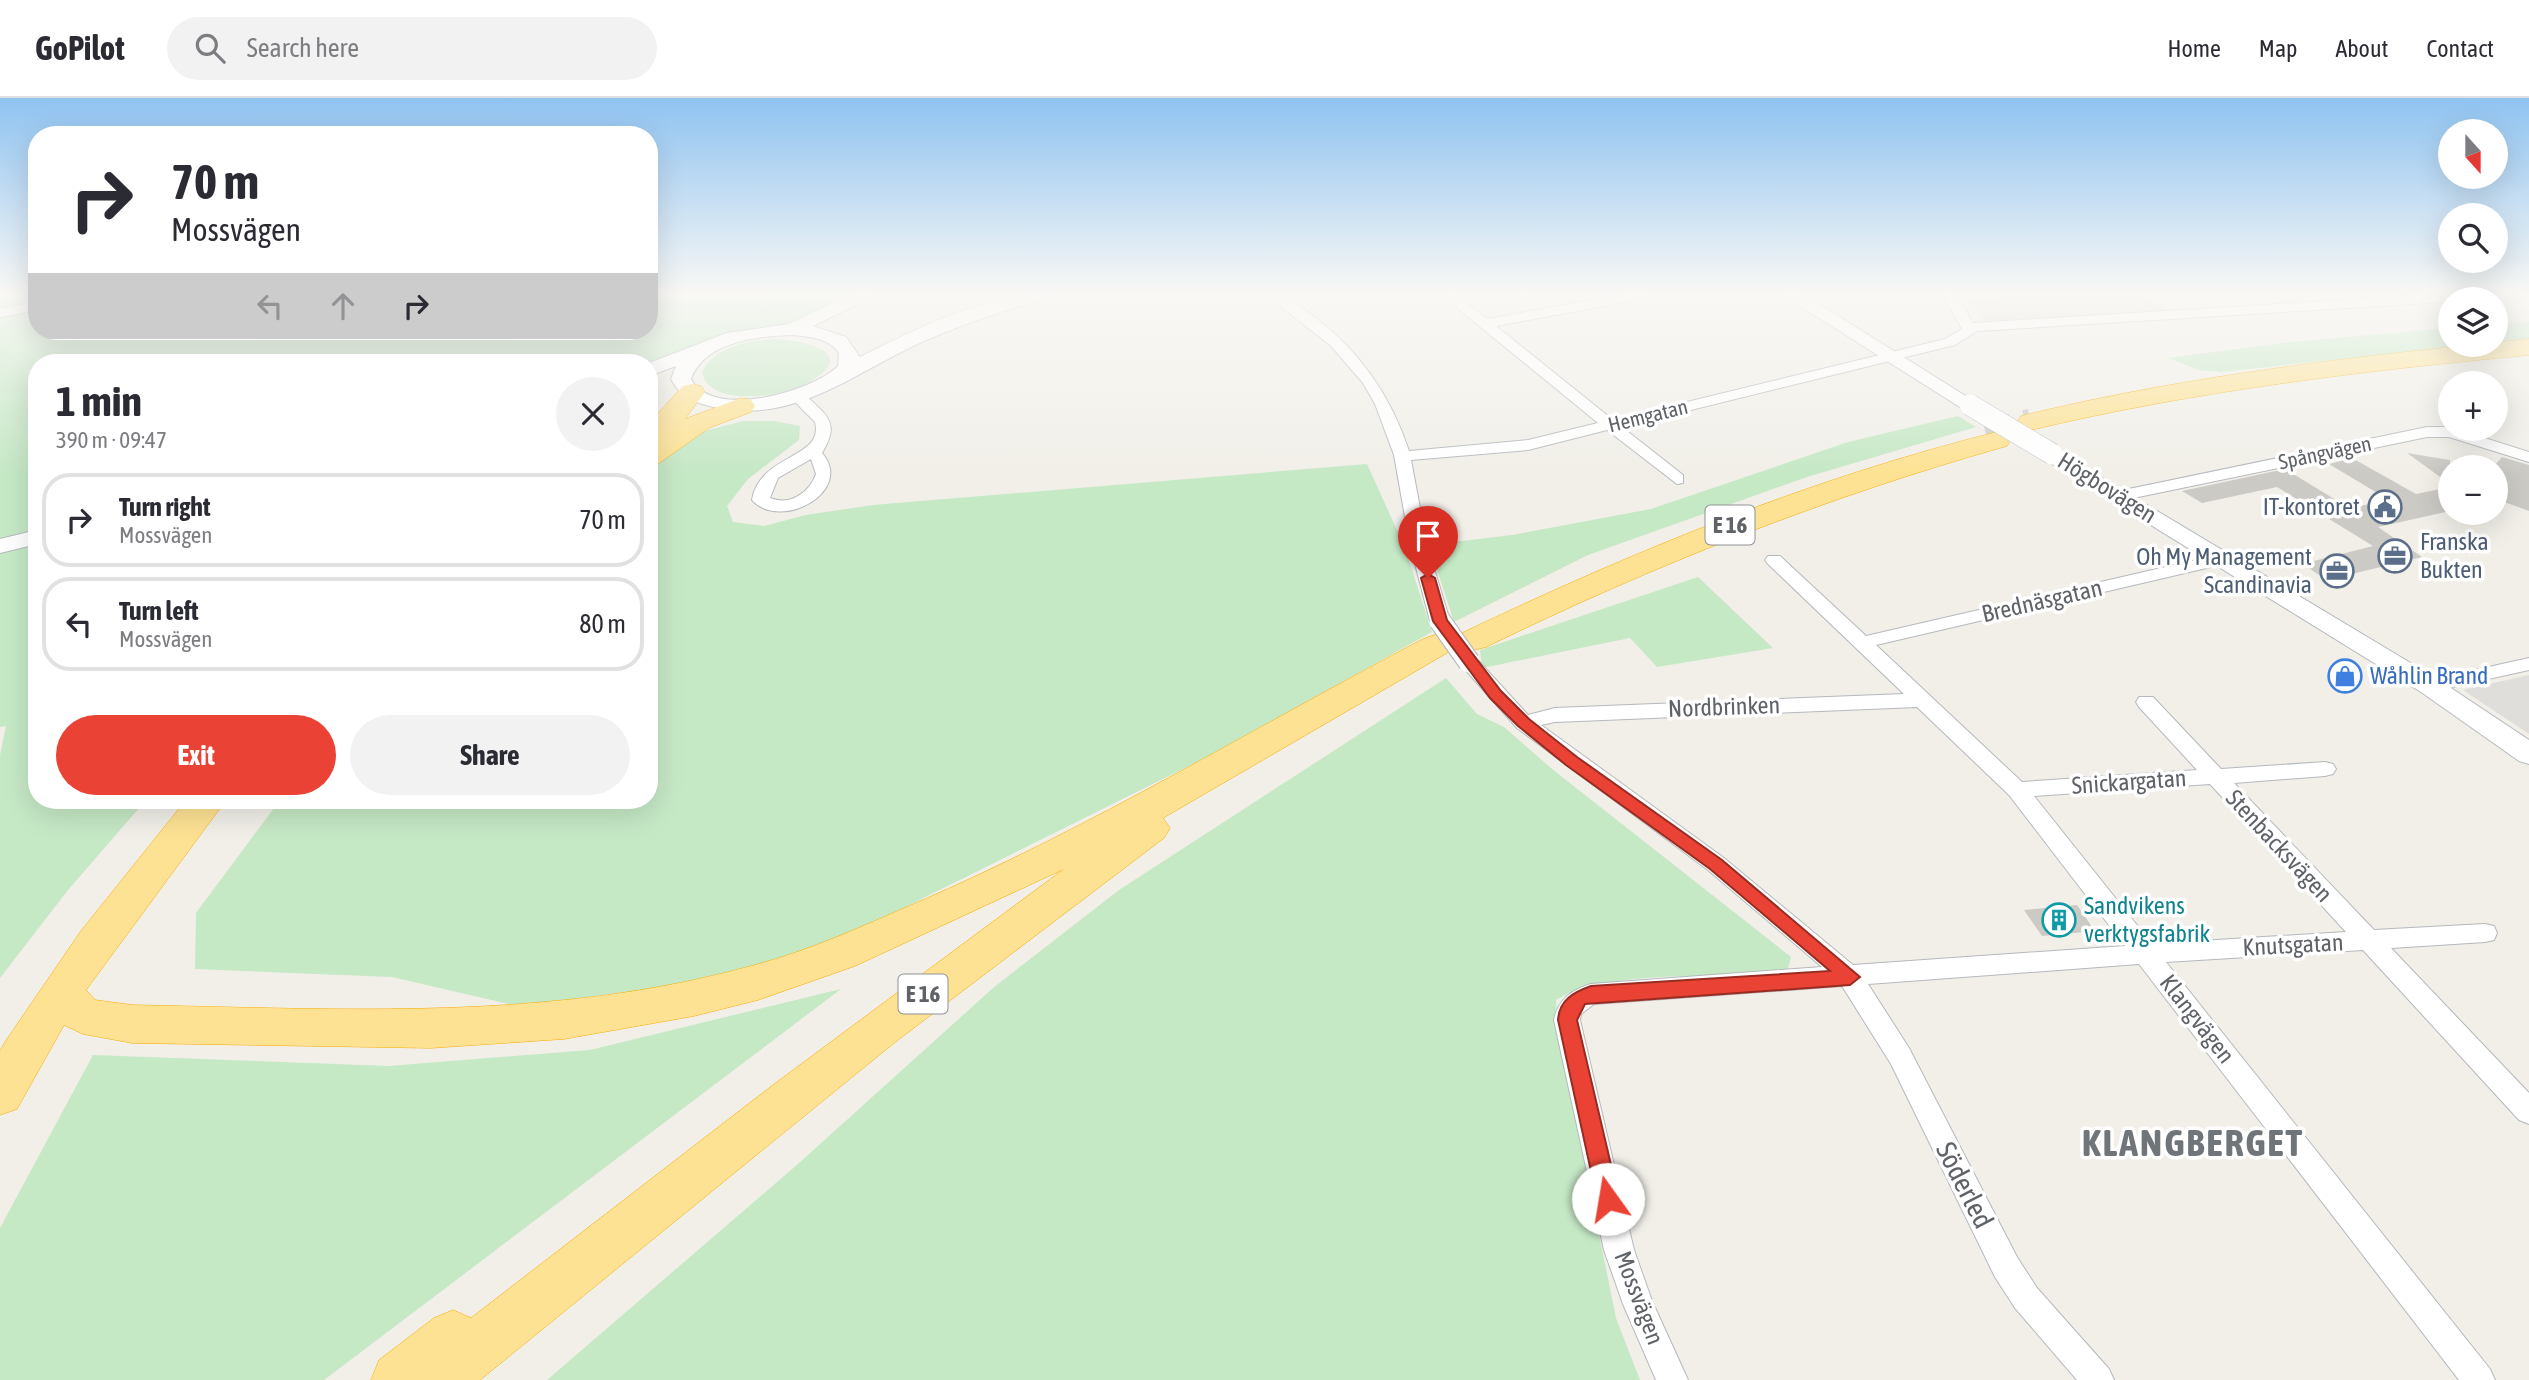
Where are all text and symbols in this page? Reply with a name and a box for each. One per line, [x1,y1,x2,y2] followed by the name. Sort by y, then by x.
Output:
[167,17,657,80] search box
[35,29,125,67] text: GoPilot
[191,29,229,67] icon: search
[247,33,359,63] text: Search here
[2167,35,2221,62] text: Home
[2259,35,2297,62] text: Map
[2335,35,2388,62] text: About
[2426,35,2494,62] text: Contact
[2438,119,2508,189] north arrow
[2438,119,2508,525] map controls
[171,153,259,209] text: 70 m
[56,154,147,245] icon: right
[2438,203,2508,273] button: search
[171,211,301,248] text: Mossvägen
[251,287,289,325] icon: left
[324,287,362,325] icon: ahead
[397,287,435,325] icon: right
[2438,287,2508,357] button: layers
[2438,371,2508,441] button: +
[56,377,142,425] text: 1 min
[556,377,630,451] button: close
[1605,394,1690,436] street label: Hemgatan
[56,427,167,453] text: 390 m · 09:47
[2276,430,2373,474] street label: Spångvägen
[2053,447,2162,528] street label: Högbovägen
[2438,455,2508,525] button: −
[2366,488,2404,526] public building icon: IT-kontoret
[119,492,210,522] text: Turn right
[2263,493,2360,520] place label: IT-kontoret
[60,501,98,539] icon: right
[579,505,626,535] text: 70 m
[1398,506,1458,578] pin
[1706,506,1754,544] road number: E 16
[1409,517,1447,555] icon: arrive
[119,522,212,548] text: Mossvägen
[2420,528,2489,583] place label: Franska Bukten
[2376,537,2414,575] office icon: Franska Bukten
[2136,543,2312,598] place label: Oh My Management Scandinavia
[2318,552,2356,590] office icon: Oh My Management Scandinavia
[1979,574,2105,627] street label: Brednäsgatan
[119,596,199,626] text: Turn left
[60,605,98,643] icon: left
[579,609,626,639] text: 80 m
[119,626,212,652] text: Mossvägen
[2326,657,2364,695] shop icon: Wåhlin Brand
[2370,662,2488,689] place label: Wåhlin Brand
[1667,691,1780,722] street label: Nordbrinken
[56,715,336,795] button: Exit
[350,715,630,795] button: Share
[2071,764,2187,799] street label: Snickargatan
[2221,784,2338,907] street label: Stenbacksvägen
[2084,892,2211,947] place label: Sandvikens verktygsfabrik
[2040,901,2078,939] building icon: Sandvikens verktygsfabrik
[2242,928,2344,961] street label: Knutsgatan
[2155,969,2240,1068] street label: Klangvägen
[898,974,948,1014] road number: E 16
[2082,1121,2304,1164] district label: KLANGBERGET
[1930,1137,2000,1233] street label: Söderled
[1571,1162,1645,1236] position arrow
[1609,1247,1670,1348] street label: Mossvägen

